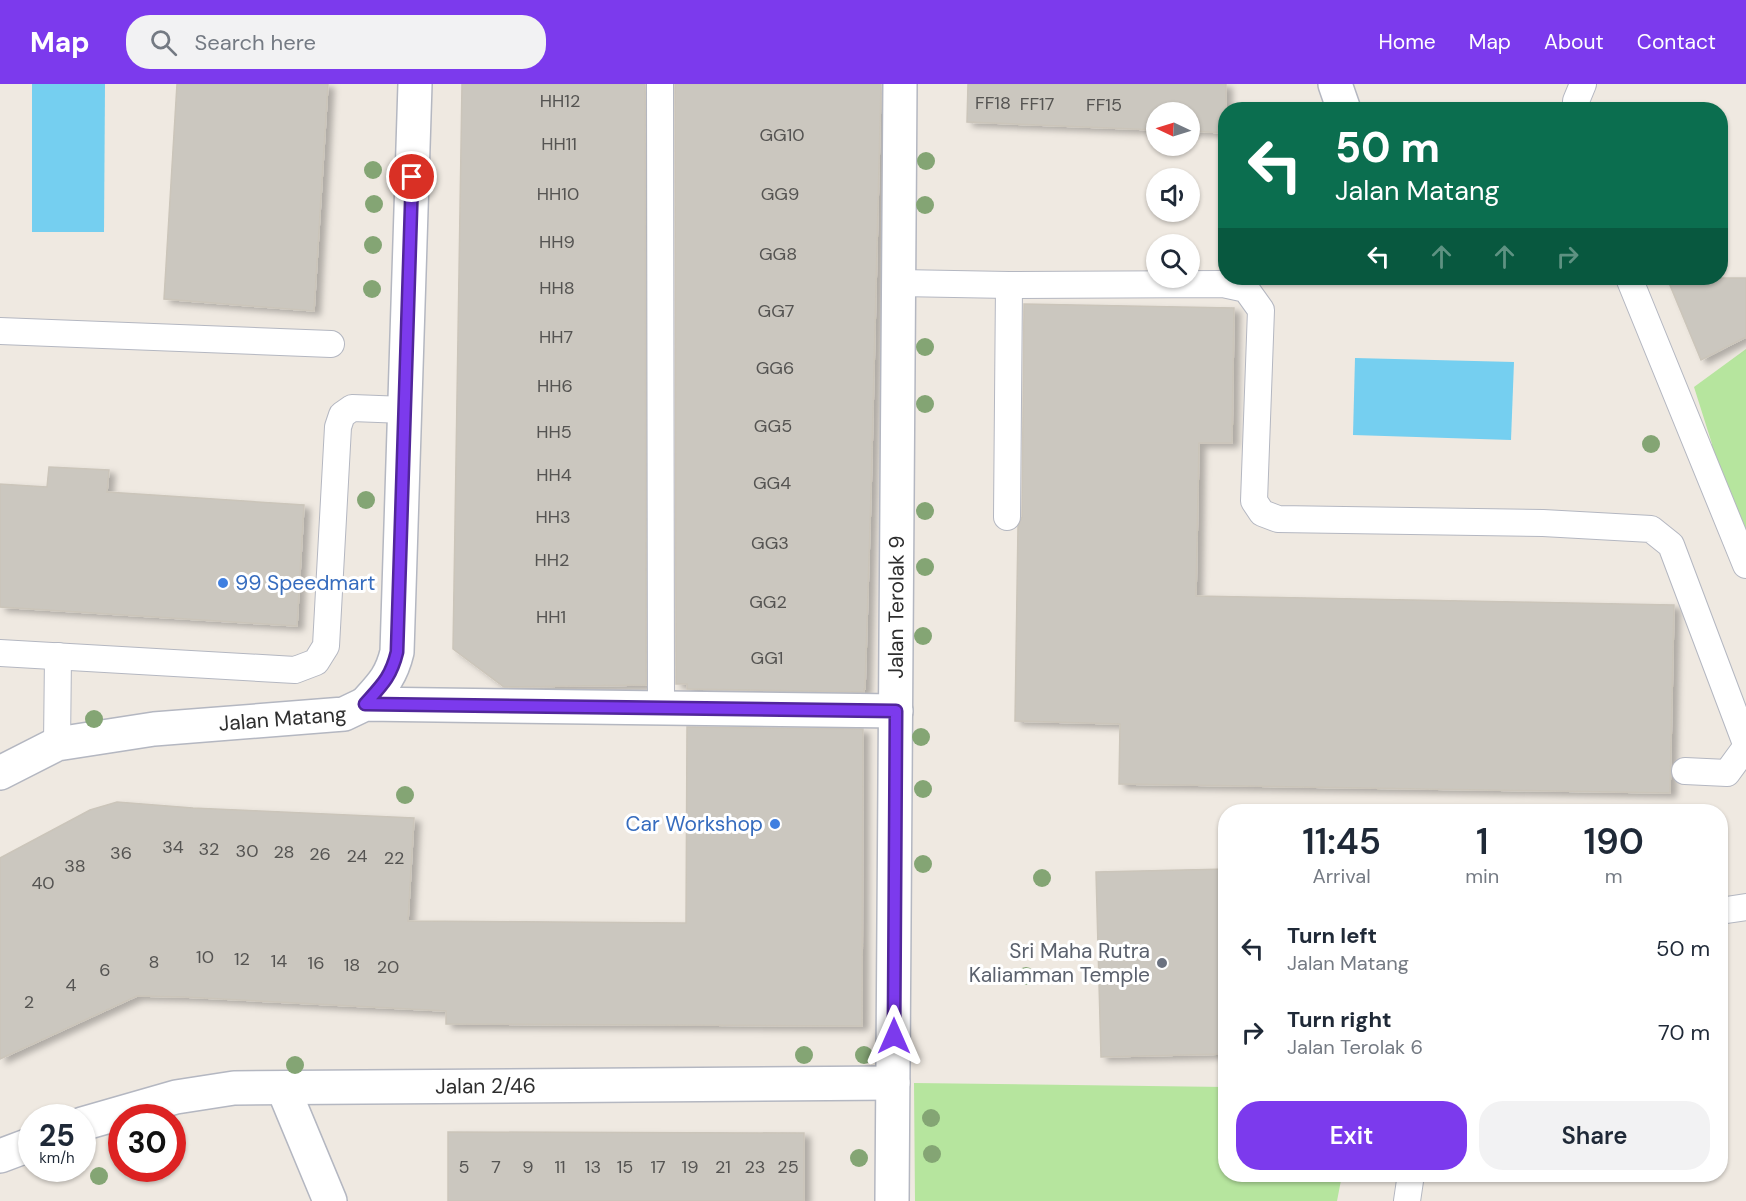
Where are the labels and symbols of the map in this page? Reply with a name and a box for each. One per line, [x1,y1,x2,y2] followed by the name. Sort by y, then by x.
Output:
[540,89,580,113] house number: HH12
[975,91,1011,115] house number: FF18
[1020,92,1054,116] house number: FF17
[1086,93,1122,117] house number: FF15
[1146,102,1200,156] north arrow
[759,123,805,147] house number: GG10
[541,132,577,156] house number: HH11
[386,151,437,202] pin
[537,182,579,206] house number: HH10
[761,182,799,206] house number: GG9
[539,230,575,254] house number: HH9
[759,242,797,266] house number: GG8
[539,276,575,300] house number: HH8
[758,299,794,323] house number: GG7
[539,325,573,349] house number: HH7
[756,356,794,380] house number: GG6
[537,374,573,398] house number: HH6
[754,414,792,438] house number: GG5
[536,420,572,444] house number: HH5
[536,463,572,487] house number: HH4
[753,471,791,495] house number: GG4
[535,505,571,529] house number: HH3
[751,531,789,555] house number: GG3
[882,535,911,679] street label: Jalan Terolak 9
[535,548,569,572] house number: HH2
[235,569,375,597] place label: 99 Speedmart
[216,576,230,590] marker: 99 Speedmart
[749,590,787,614] house number: GG2
[536,605,566,629] house number: HH1
[751,646,783,670] house number: GG1
[218,700,348,738] street label: Jalan Matang
[625,810,763,838] place label: Car Workshop
[768,817,782,831] marker: Car Workshop
[162,835,184,859] house number: 34
[198,837,220,861] house number: 32
[236,839,258,863] house number: 30
[273,840,295,864] house number: 28
[110,841,132,865] house number: 36
[309,842,331,866] house number: 26
[347,844,368,868] house number: 24
[384,846,404,870] house number: 22
[64,854,86,878] house number: 38
[31,871,55,895] house number: 40
[969,937,1150,989] place label: Sri Maha Rutra Kaliamman Temple
[196,945,214,969] house number: 10
[234,947,250,971] house number: 12
[271,949,287,973] house number: 14
[149,950,159,974] house number: 8
[308,951,324,975] house number: 16
[344,953,360,977] house number: 18
[377,955,399,979] house number: 20
[1155,956,1169,970] marker: Sri Maha Rutra Kaliamman Temple
[99,958,111,982] house number: 6
[66,973,77,997] house number: 4
[24,990,34,1014] house number: 2
[862,1004,926,1068] position arrow
[435,1072,536,1100] street label: Jalan 2/46
[108,1104,186,1182] speed limit sign: 30
[459,1155,469,1179] house number: 5
[491,1155,501,1179] house number: 7
[522,1155,534,1179] house number: 9
[554,1155,566,1179] house number: 11
[585,1155,601,1179] house number: 13
[617,1155,633,1179] house number: 15
[650,1155,666,1179] house number: 17
[682,1155,698,1179] house number: 19
[715,1155,731,1179] house number: 21
[744,1155,766,1179] house number: 23
[777,1155,799,1179] house number: 25

